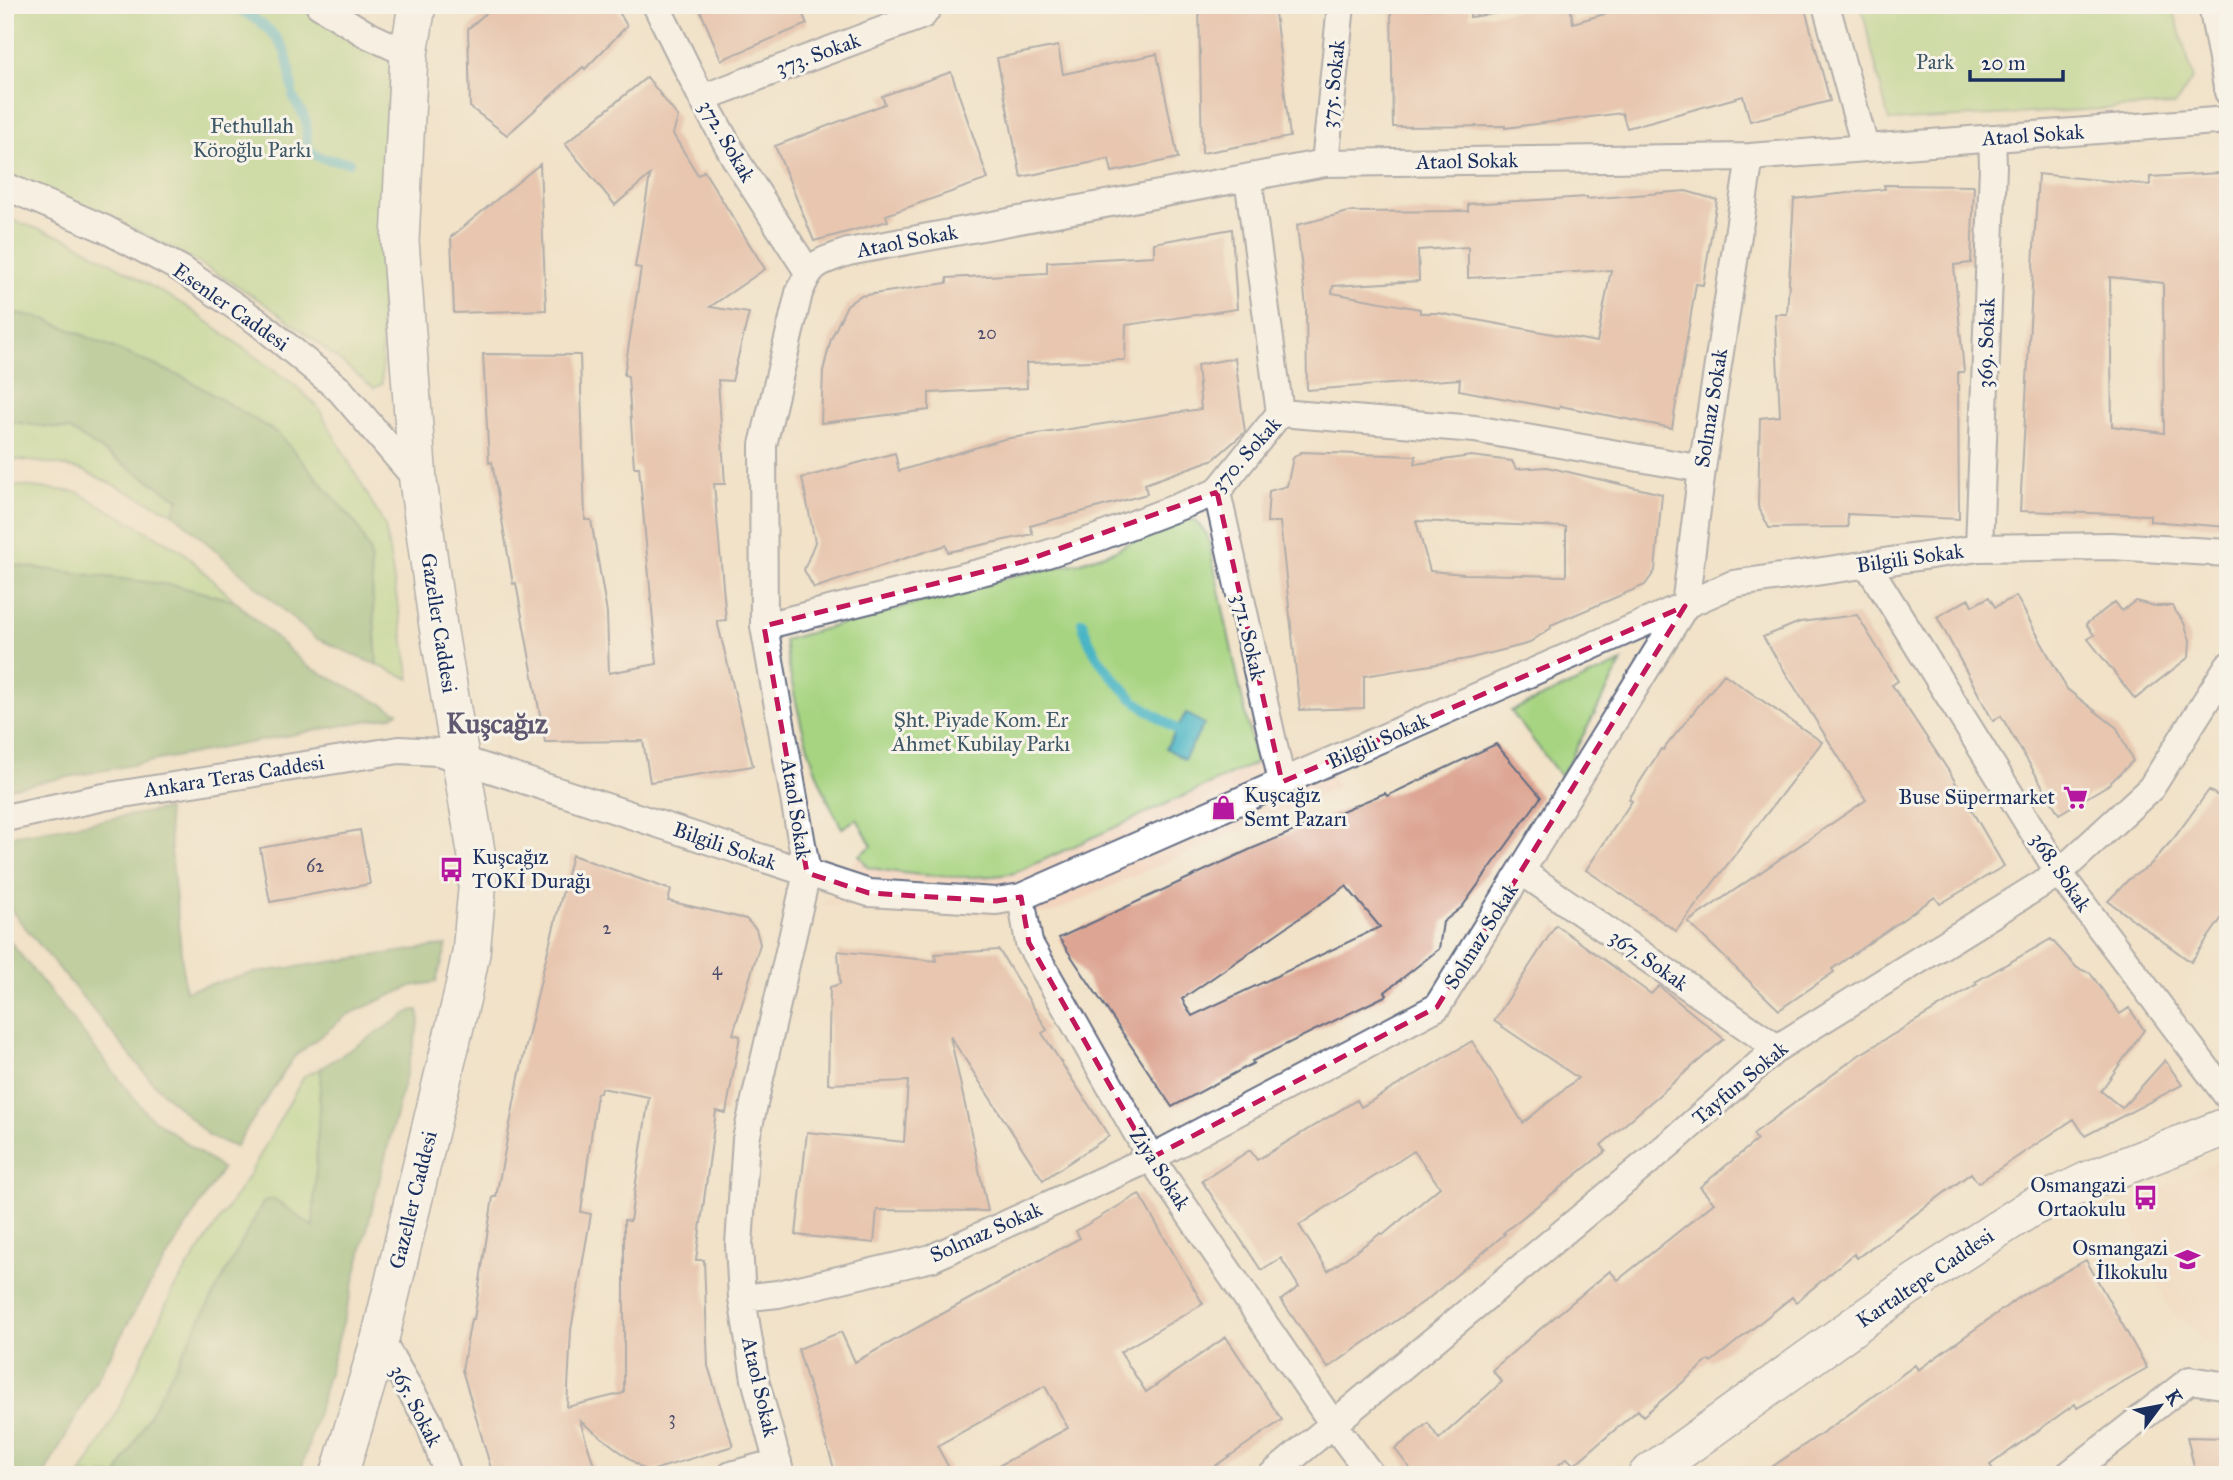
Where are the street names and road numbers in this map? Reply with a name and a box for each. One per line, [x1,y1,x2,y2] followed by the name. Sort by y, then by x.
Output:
[772,27,864,81] street label: 373. Sokak
[1315,38,1351,130] street label: 375. Sokak
[693,95,761,187] street label: 372. Sokak
[1980,118,2085,152] street label: Ataol Sokak
[1415,147,1519,175] street label: Ataol Sokak
[853,218,960,264] street label: Ataol Sokak
[168,257,294,357] street label: Esenler Caddesi
[1971,297,2001,389] street label: 369. Sokak
[1689,346,1733,469] street label: Solmaz Sokak
[1206,411,1287,497] street label: 370. Sokak
[1855,538,1965,578] street label: Bilgili Sokak
[415,551,463,695] street label: Gazeller Caddesi
[1226,591,1272,683] street label: 371. Sokak
[1323,707,1433,775] street label: Bilgili Sokak
[141,749,326,803] street label: Ankara Teras Caddesi
[775,756,817,862] street label: Ataol Sokak
[670,816,780,876] street label: Bilgili Sokak
[2025,827,2097,917] street label: 368. Sokak
[1438,878,1524,994] street label: Solmaz Sokak
[1605,924,1694,997] street label: 367. Sokak
[1687,1035,1793,1131] street label: Tayfun Sokak
[1124,1123,1196,1215] street label: Ziya Sokak
[383,1128,443,1272] street label: Gazeller Caddesi
[926,1196,1046,1268] street label: Solmaz Sokak
[1851,1222,1999,1333] street label: Kartaltepe Caddesi
[736,1333,784,1440] street label: Ataol Sokak
[384,1361,448,1451] street label: 365. Sokak

